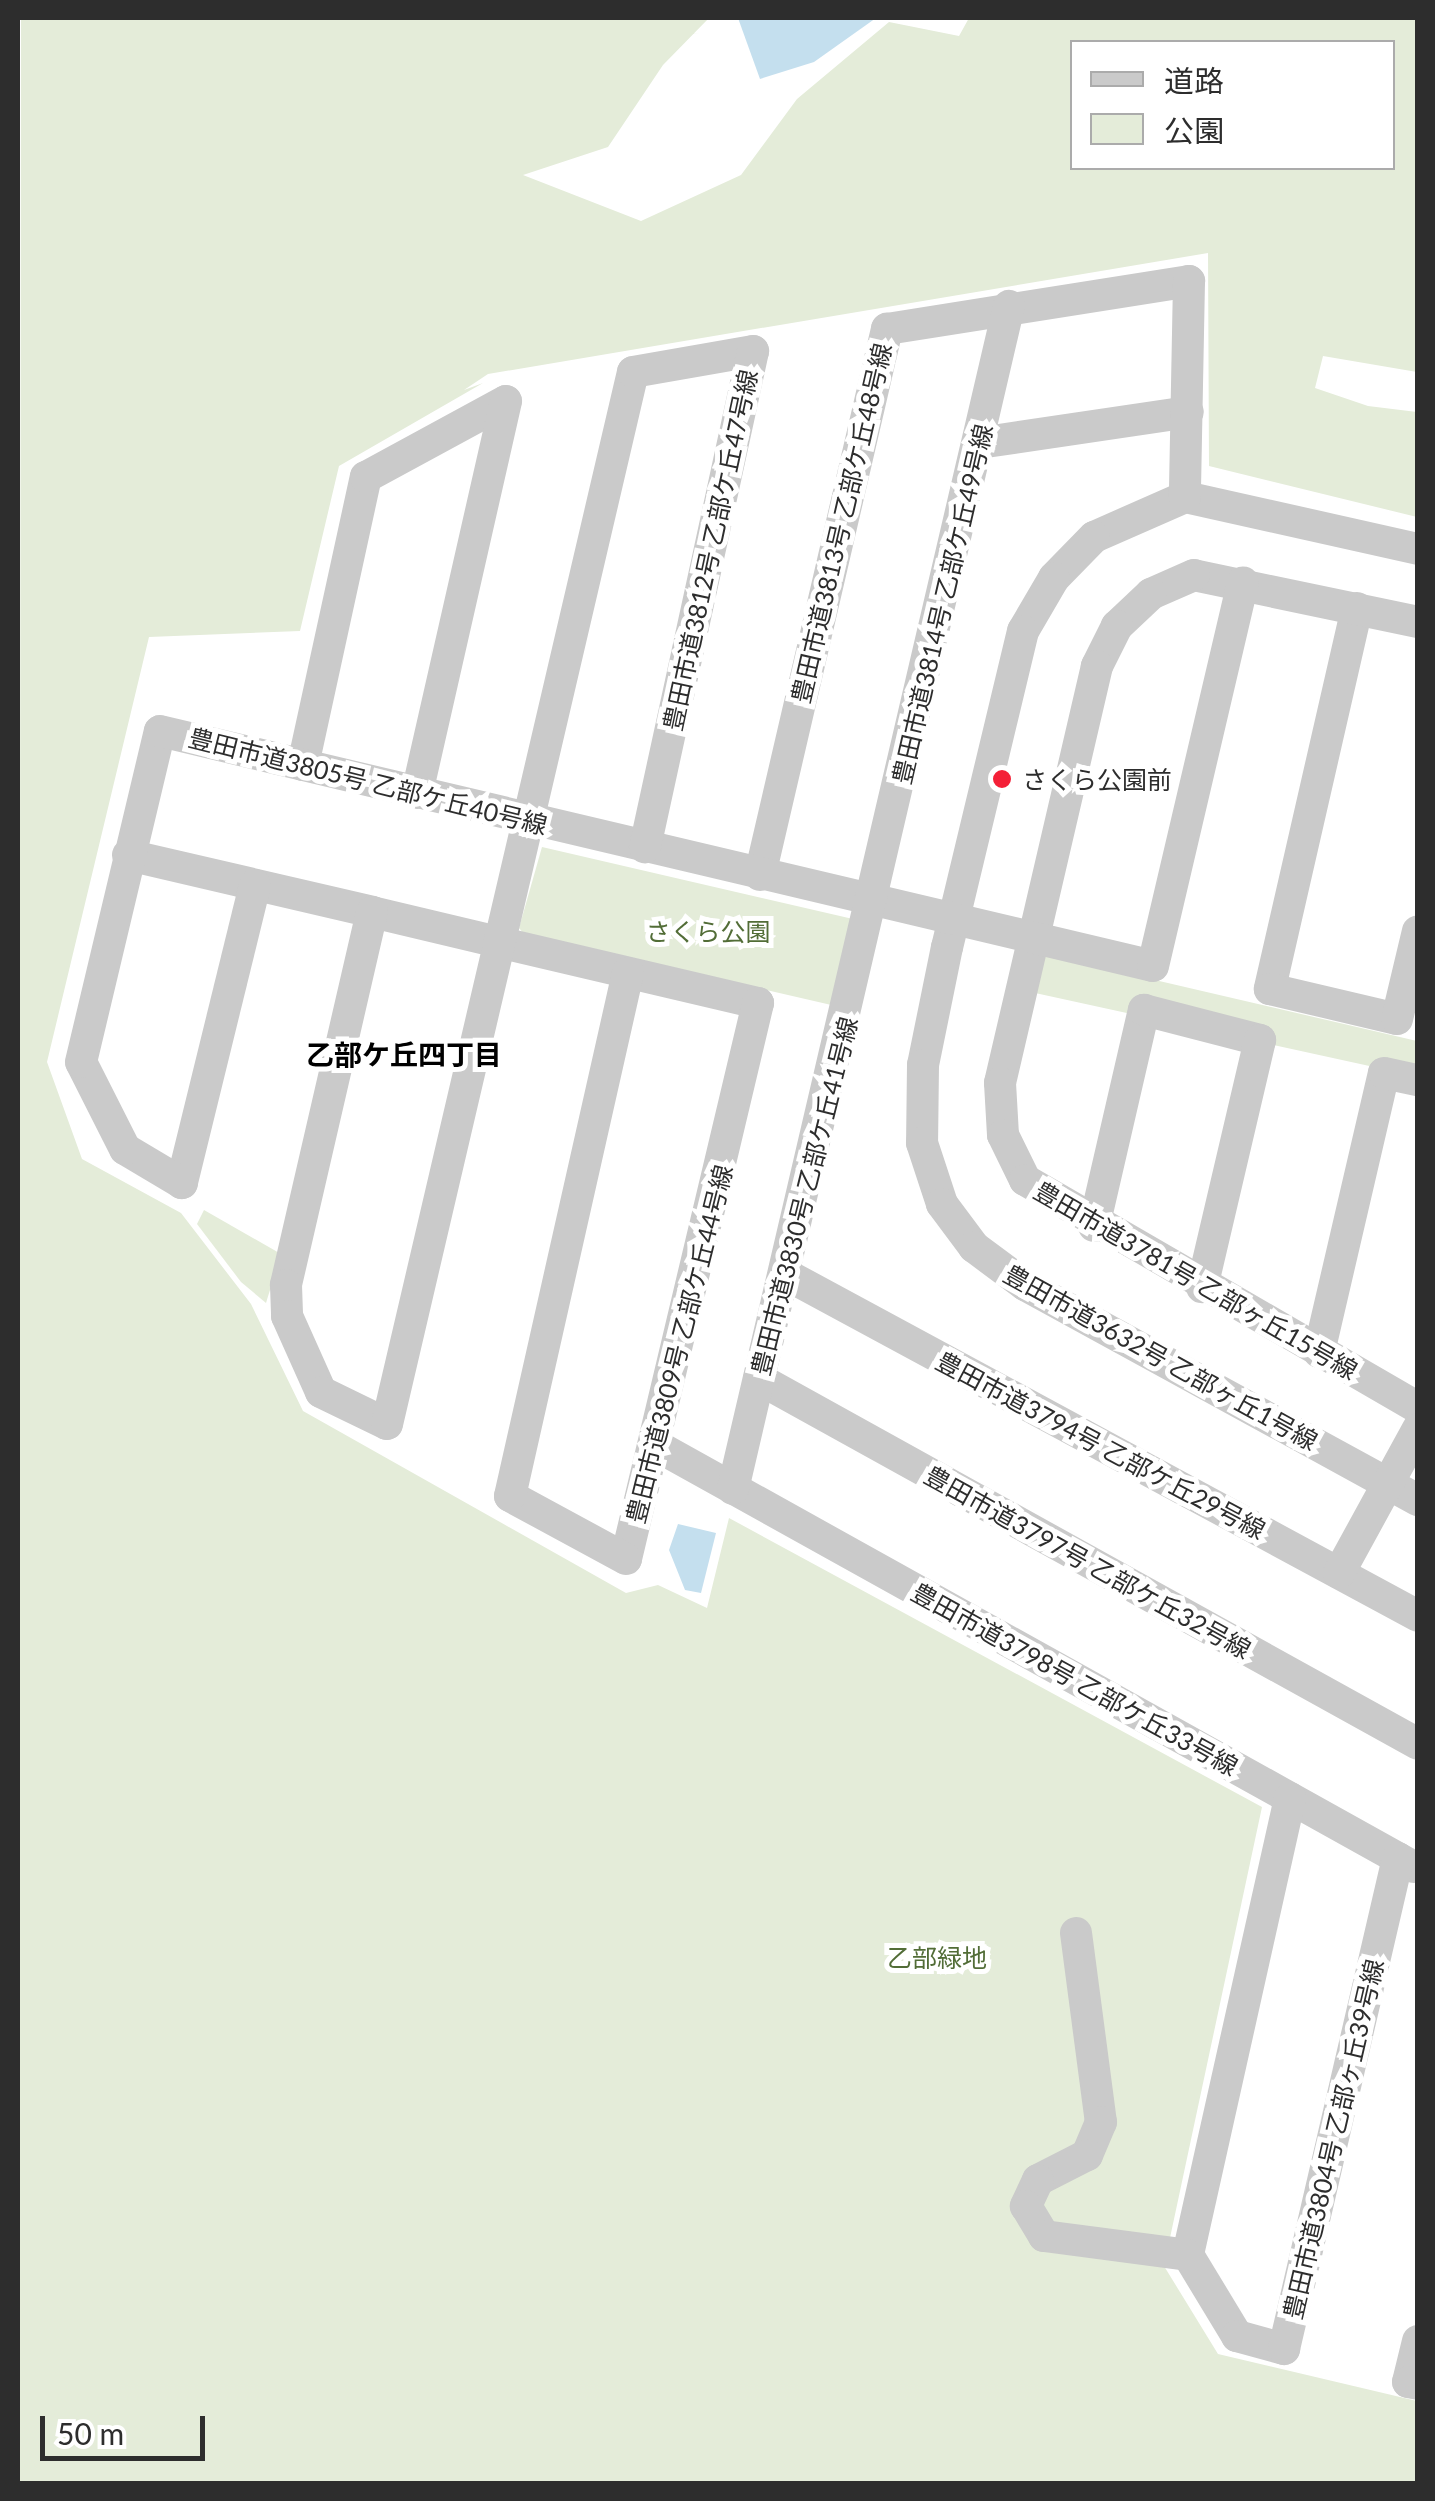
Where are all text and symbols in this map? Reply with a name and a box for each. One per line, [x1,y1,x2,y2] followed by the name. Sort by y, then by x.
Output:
[1070,40,1395,170] legend
[1164,62,1224,98] text: 道路
[1164,112,1224,148] text: 公園
[785,340,897,706] street label: 豊田市道3813号 乙部ケ丘48号線
[657,367,763,733] street label: 豊田市道3812号 乙部ケ丘47号線
[886,421,998,787] street label: 豊田市道3814号 乙部ケ丘49号線
[186,722,550,840] street label: 豊田市道3805号 乙部ケ丘40号線
[1022,764,1172,794] place label: さくら公園前
[991,768,1013,790] marker: さくら公園前
[646,916,770,946] park label: さくら公園
[745,1014,863,1378] street label: 豊田市道3830号 乙部ケ丘41号線
[306,1037,502,1071] district label: 乙部ケ丘四丁目
[620,1162,738,1526] street label: 豊田市道3809号 乙部ケ丘44号線
[1029,1175,1363,1385] street label: 豊田市道3781号 乙部ヶ丘15号線
[999,1258,1323,1456] street label: 豊田市道3632号 乙部ヶ丘1号線
[931,1345,1271,1545] street label: 豊田市道3794号 乙部ケ丘29号線
[920,1460,1256,1664] street label: 豊田市道3797号 乙部ケ丘32号線
[907,1577,1243,1781] street label: 豊田市道3798号 乙部ケ丘33号線
[887,1942,987,1972] park label: 乙部緑地
[1277,1956,1389,2322] street label: 豊田市道3804号 乙部ヶ丘39号線
[45,2396,210,2458] scale bar
[57,2415,124,2451] text: 50 m

